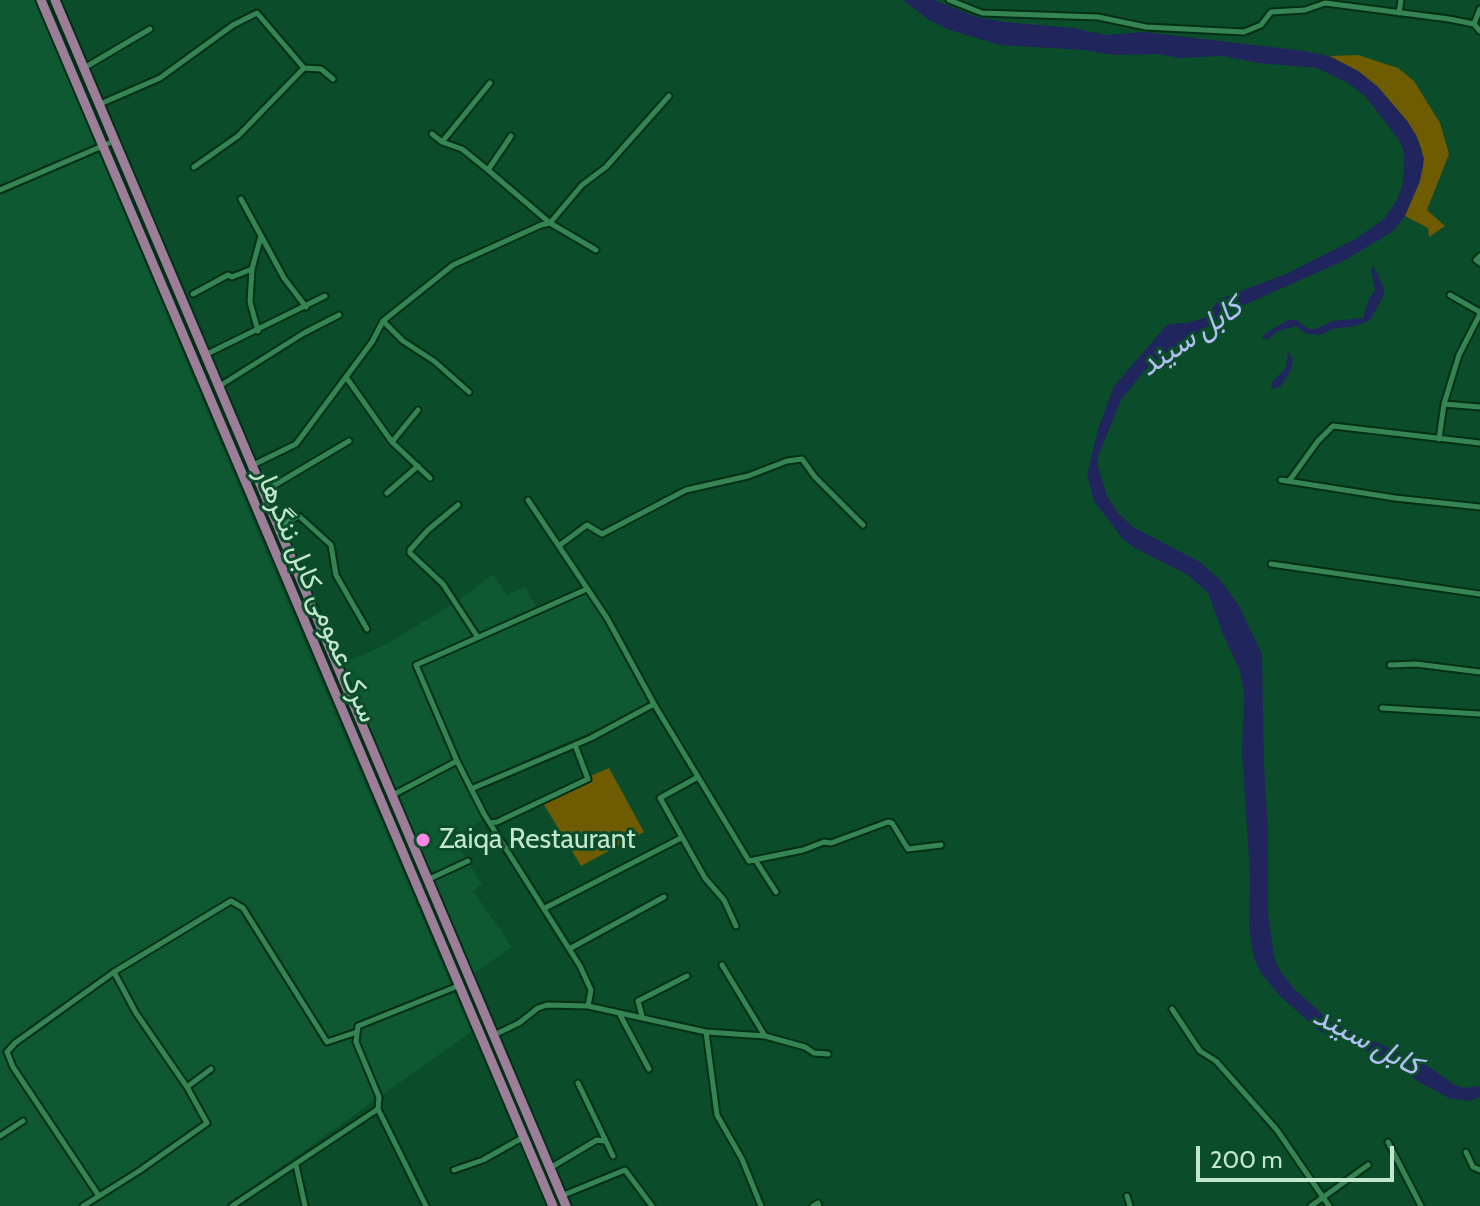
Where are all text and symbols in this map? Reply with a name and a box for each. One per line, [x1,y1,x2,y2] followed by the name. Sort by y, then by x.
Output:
[1133,289,1249,385] water label: کابل سيند
[247,462,385,728] street label: سرک عمومی کابل ننگرهار
[439,823,636,857] place label: Zaiqa Restaurant
[414,831,432,849] marker: Zaiqa Restaurant
[1307,998,1427,1084] water label: کابل سيند
[1200,1130,1398,1180] scale bar
[1210,1145,1283,1174] text: 200 m

